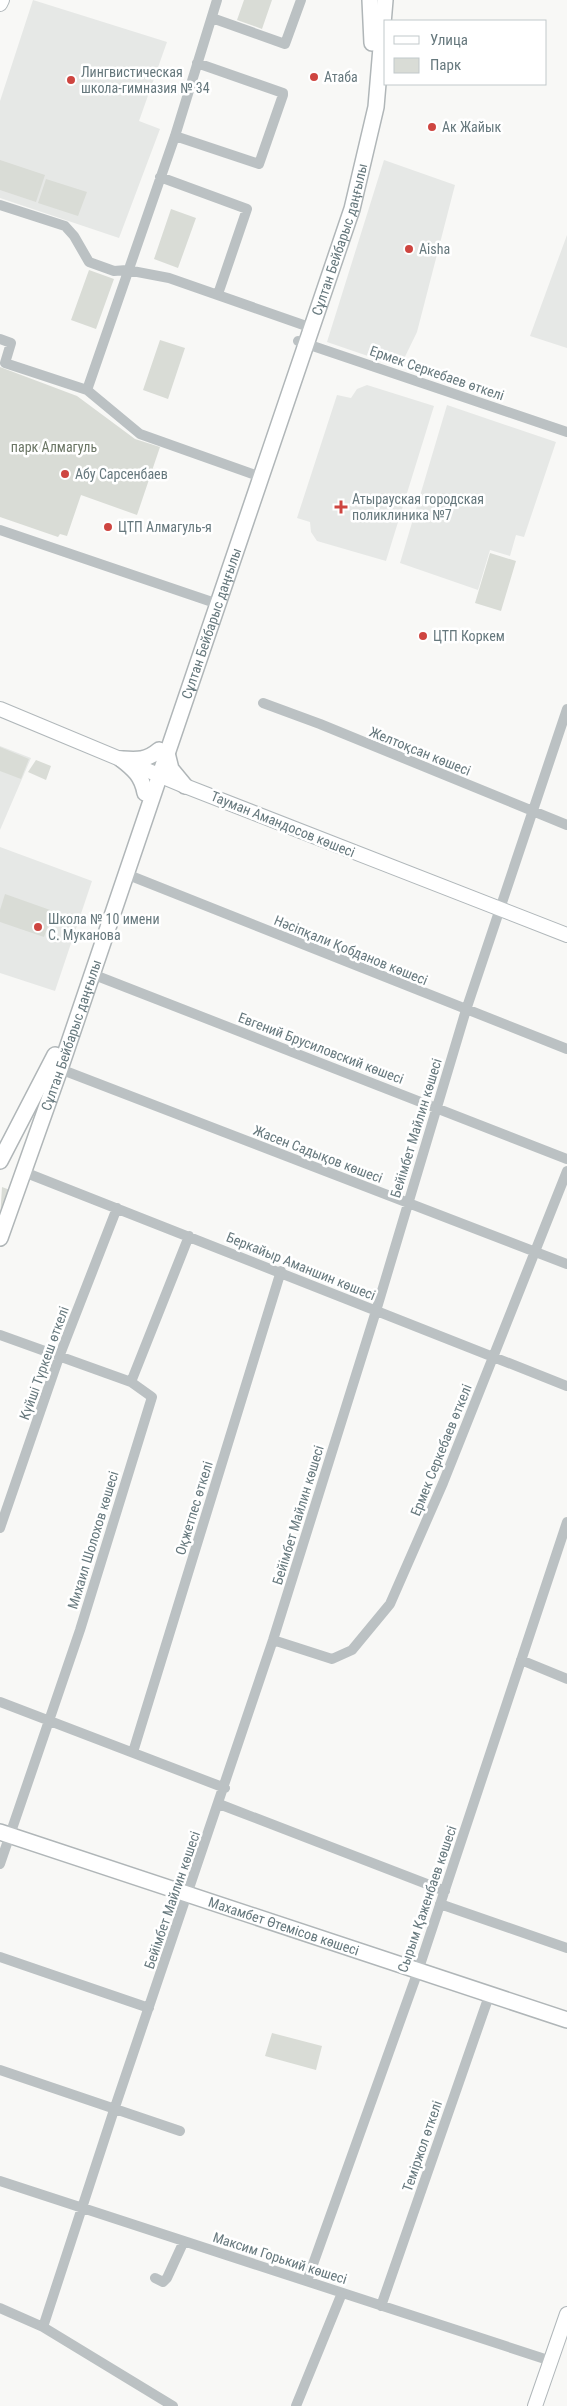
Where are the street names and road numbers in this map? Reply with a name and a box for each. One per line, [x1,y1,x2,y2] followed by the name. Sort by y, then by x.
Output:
[308,162,370,317] street label: Сұлтан Бейбарыс даңғылы
[368,343,506,403] street label: Ермек Серкебаев өткелі
[178,546,244,701] street label: Сұлтан Бейбарыс даңғылы
[367,723,473,779] street label: Желтоқсан көшесі
[209,788,357,860] street label: Тауман Амандосов көшесі
[272,912,430,988] street label: Нәсіпқали Қобданов көшесі
[38,958,105,1113] street label: Сұлтан Бейбарыс даңғылы
[236,1009,406,1087] street label: Евгений Брусиловский көшесі
[387,1056,445,1200] street label: Бейімбет Майлин көшесі
[251,1122,385,1186] street label: Жасен Садықов көшесі
[224,1229,378,1303] street label: Беркайыр Аманшин көшесі
[16,1304,72,1422] street label: Күйші Түркеш өткелі
[407,1382,475,1518] street label: Ермек Серкебаев өткелі
[269,1443,327,1587] street label: Бейімбет Майлин көшесі
[172,1459,216,1557] street label: Оқжетпес өткелі
[64,1469,122,1611] street label: Михаил Шолохов көшесі
[394,1823,460,1975] street label: Сырым Қаженбаев көшесі
[141,1829,203,1971] street label: Бейімбет Майлин көшесі
[206,1894,361,1959] street label: Махамбет Өтемісов көшесі
[399,2098,445,2194] street label: Теміржол өткелі
[211,2229,349,2287] street label: Максим Горький көшесі

